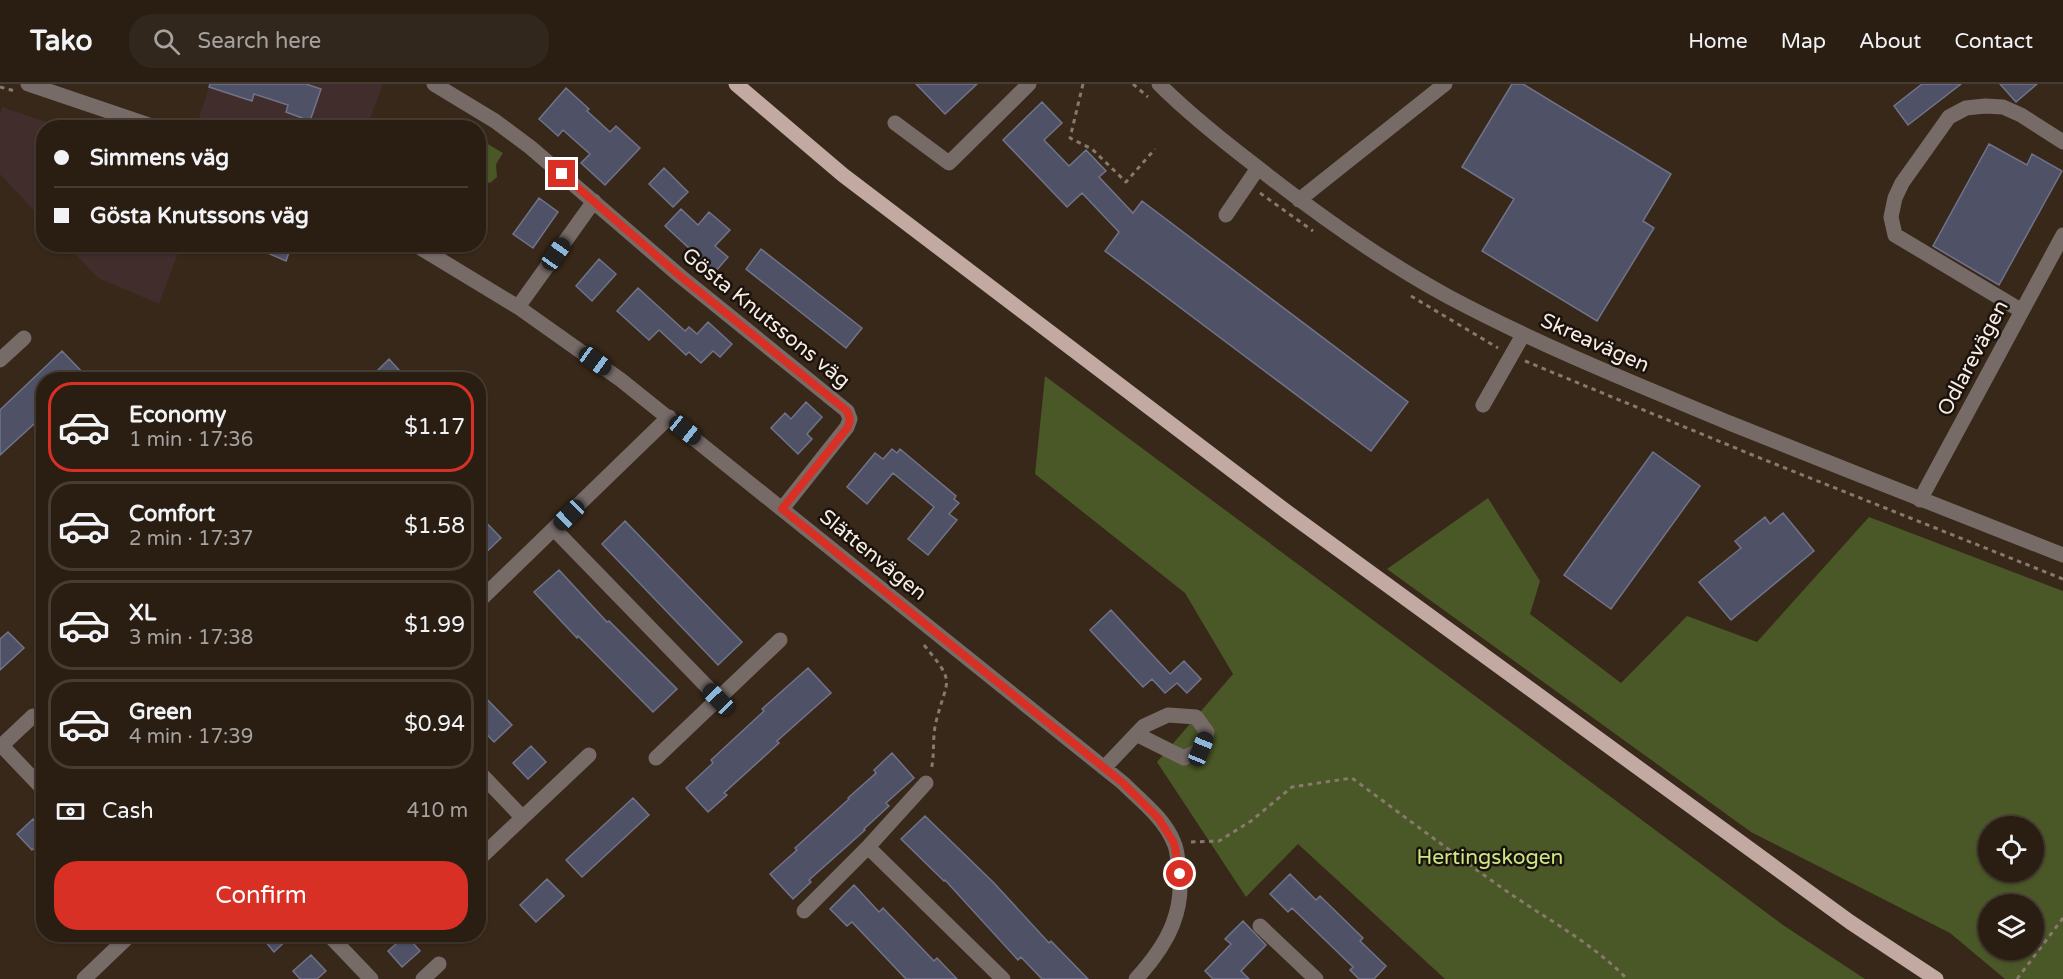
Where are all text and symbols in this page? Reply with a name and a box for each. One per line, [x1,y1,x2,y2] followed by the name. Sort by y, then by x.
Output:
[129,14,549,68] search box
[30,24,93,58] text: Tako
[150,25,183,58] icon: search
[198,28,321,54] text: Search here
[1688,29,1748,54] text: Home
[1781,29,1826,54] text: Map
[1859,29,1921,54] text: About
[1954,29,2033,54] text: Contact
[90,145,229,171] text: Simmens väg
[548,160,575,187] route end
[90,203,309,229] text: Gösta Knutssons väg
[538,234,574,274] car
[677,243,855,393] street label: Gösta Knutssons väg
[1932,296,2014,420] street label: Odlarevägen
[1537,308,1653,378] street label: Skreavägen
[575,343,615,379] car
[57,400,111,454] icon: car
[129,402,226,428] text: Economy
[665,412,705,448] car
[404,414,465,440] text: $1.17
[129,428,253,452] text: 1 min · 17:36
[550,496,588,534] car
[57,499,111,553] icon: car
[129,501,215,527] text: Comfort
[814,504,932,606] street label: Slättenvägen
[404,513,465,539] text: $1.58
[129,527,253,551] text: 2 min · 17:37
[57,598,111,652] icon: car
[129,600,156,626] text: XL
[404,612,465,638] text: $1.99
[129,626,253,650] text: 3 min · 17:38
[699,680,737,718] car
[57,697,111,751] icon: car
[129,699,192,725] text: Green
[404,711,465,737] text: $0.94
[129,725,253,749] text: 4 min · 17:39
[1186,729,1216,769] car
[54,795,87,828] icon: cash
[102,798,154,824] text: Cash
[407,799,468,823] text: 410 m
[1978,816,2044,960] map controls
[1978,816,2044,882] button: locate
[1417,845,1563,870] park label: Hertingskogen
[1166,860,1193,887] route start
[54,861,468,930] button: Confirm
[1978,894,2044,960] button: layers

